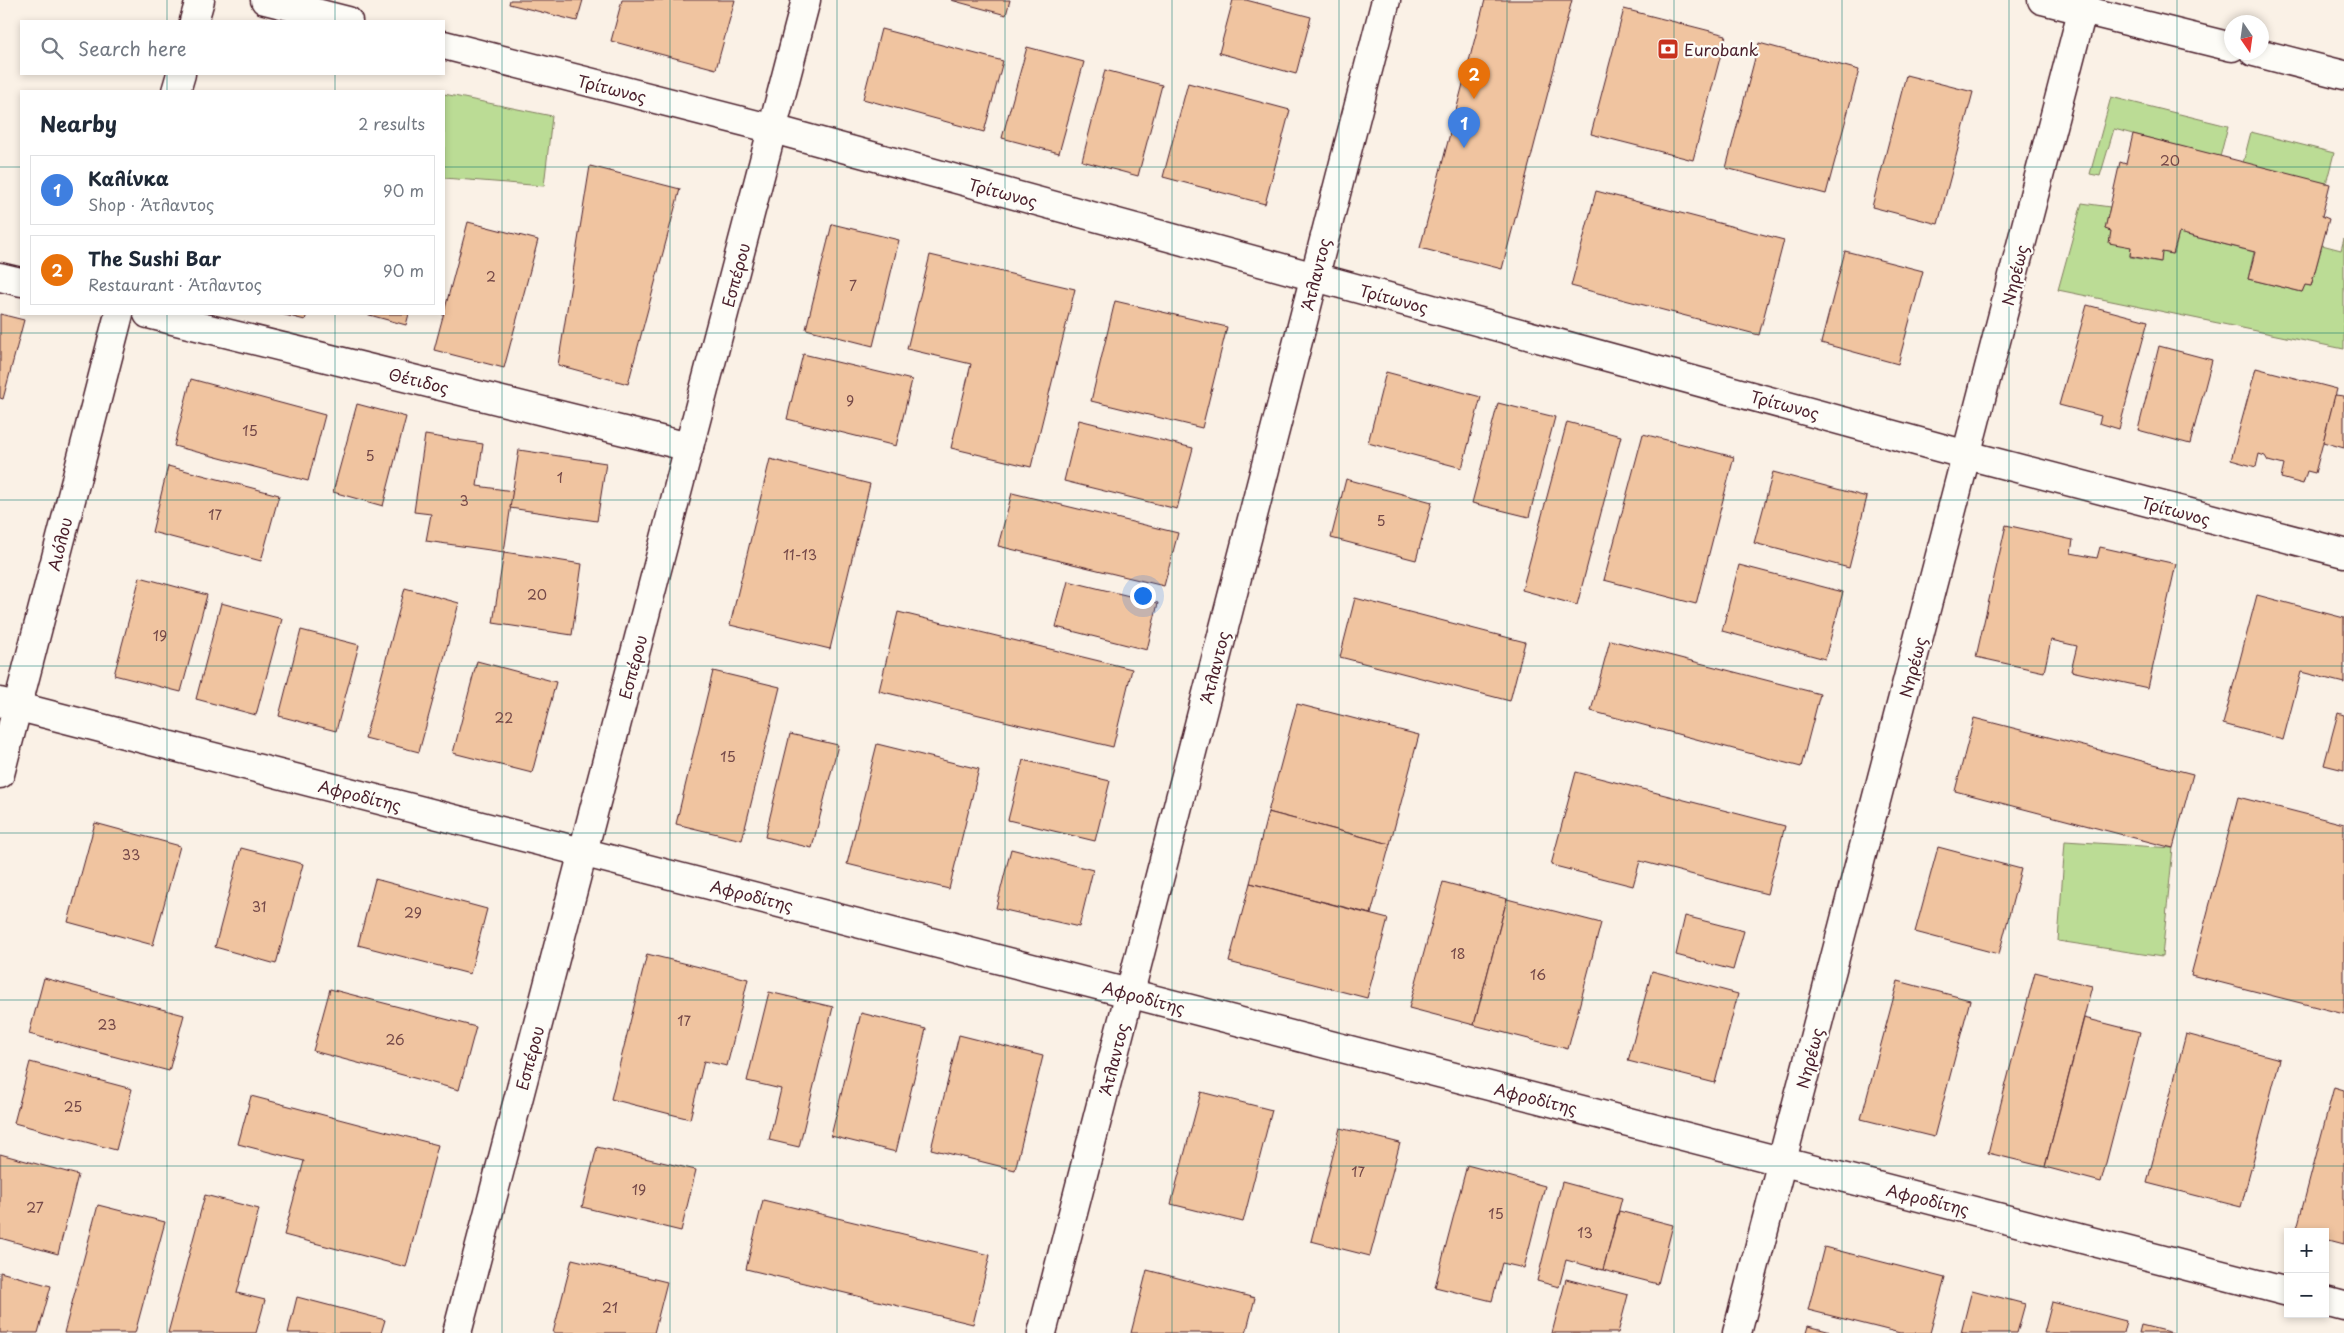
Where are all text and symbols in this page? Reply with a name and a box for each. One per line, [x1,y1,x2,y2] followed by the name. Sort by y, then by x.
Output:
[2224,15,2269,60] north arrow
[20,20,445,75] search box
[38,34,66,62] icon: search
[78,34,187,62] text: Search here
[1656,37,1680,61] bank icon: Eurobank
[1684,37,1759,61] place label: Eurobank
[1458,58,1490,99] pin: 2
[575,68,649,108] street label: Τρίτωνος
[40,107,117,139] text: Nearby
[1448,107,1480,148] pin: 1
[358,111,425,135] text: 2 results
[2160,150,2180,171] house number: 20
[88,164,169,192] text: Καλίνκα
[966,171,1040,213] street label: Τρίτωνος
[53,178,61,202] text: 1
[383,178,424,202] text: 90 m
[88,192,214,216] text: Shop · Άτλαντος
[1294,235,1336,313] street label: Άτλαντος
[715,240,755,310] street label: Εσπέρου
[1995,242,2033,308] street label: Νηρέως
[88,244,221,272] text: The Sushi Bar
[51,258,63,282] text: 2
[383,258,424,282] text: 90 m
[486,266,496,287] house number: 2
[88,272,262,296] text: Restaurant · Άτλαντος
[849,275,857,296] house number: 7
[1357,277,1431,319] street label: Τρίτωνος
[386,361,452,399] street label: Θέτιδος
[1748,383,1822,425] street label: Τρίτωνος
[846,390,854,411] house number: 9
[242,420,258,441] house number: 15
[365,445,375,466] house number: 5
[557,467,563,488] house number: 1
[2139,489,2213,531] street label: Τρίτωνος
[459,490,469,511] house number: 3
[208,504,222,525] house number: 17
[1376,510,1386,531] house number: 5
[41,515,77,573] street label: Αιόλου
[783,544,817,565] house number: 11-13
[1130,583,1156,609] your location
[527,584,547,605] house number: 20
[153,625,167,646] house number: 19
[1193,628,1235,706] street label: Άτλαντος
[612,632,652,702] street label: Εσπέρου
[1892,634,1932,700] street label: Νηρέως
[495,707,513,728] house number: 22
[720,746,736,767] house number: 15
[316,773,404,817] street label: Αφροδίτης
[122,844,140,865] house number: 33
[708,873,796,917] street label: Αφροδίτης
[252,896,266,917] house number: 31
[404,902,422,923] house number: 29
[1450,943,1466,964] house number: 18
[1530,964,1546,985] house number: 16
[1100,974,1188,1020] street label: Αφροδίτης
[677,1010,691,1031] house number: 17
[98,1014,116,1035] house number: 23
[1092,1020,1134,1098] street label: Άτλαντος
[509,1023,549,1093] street label: Εσπέρου
[1789,1025,1829,1091] street label: Νηρέως
[385,1029,405,1050] house number: 26
[1492,1076,1580,1120] street label: Αφροδίτης
[64,1096,82,1117] house number: 25
[1351,1161,1365,1182] house number: 17
[1884,1177,1972,1221] street label: Αφροδίτης
[632,1179,646,1200] house number: 19
[26,1197,44,1218] house number: 27
[1488,1203,1504,1224] house number: 15
[1577,1222,1593,1243] house number: 13
[2284,1228,2329,1318] map controls
[2284,1228,2329,1273] button: +
[2284,1273,2329,1318] button: −
[602,1297,618,1318] house number: 21

